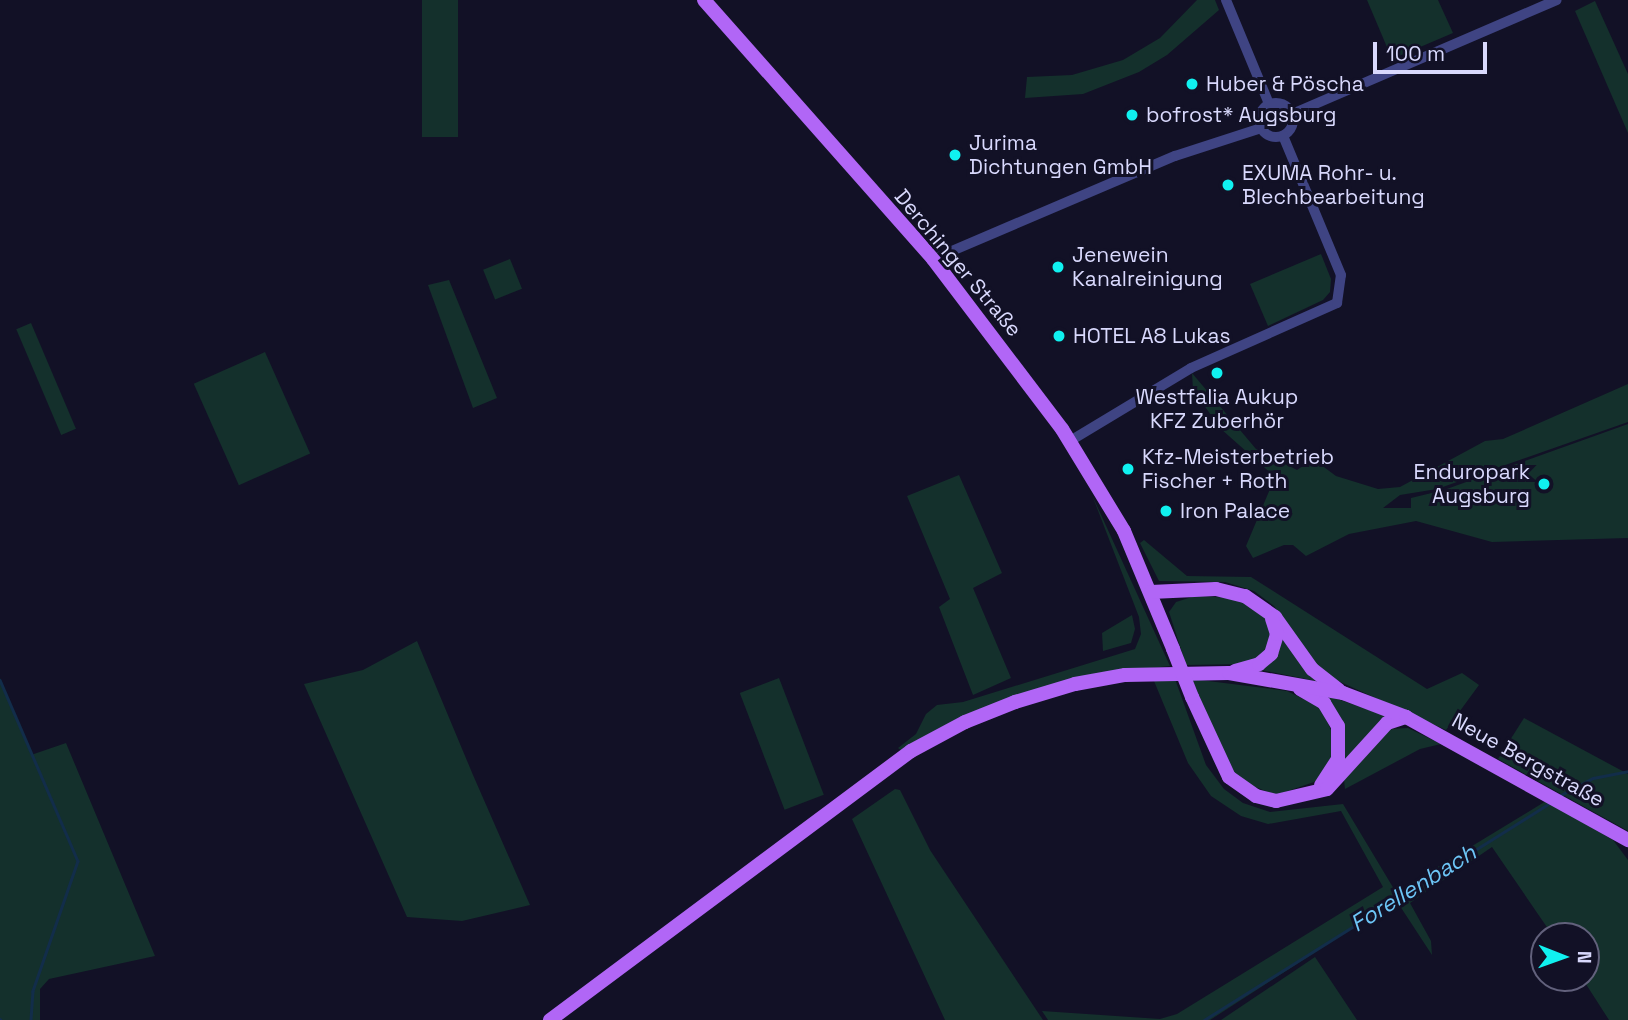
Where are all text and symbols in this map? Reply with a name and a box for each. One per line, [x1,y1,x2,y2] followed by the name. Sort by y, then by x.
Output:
[1376,28,1490,72] scale bar
[1386,40,1445,67] text: 100 m
[1206,71,1364,97] place label: Huber & Pöscha
[1184,76,1200,92] marker: Huber & Pöscha
[1146,102,1337,128] place label: bofrost* Augsburg
[1124,107,1140,123] marker: bofrost* Augsburg
[969,130,1152,180] place label: Jurima Dichtungen GmbH
[947,147,963,163] marker: Jurima Dichtungen GmbH
[1242,160,1425,210] place label: EXUMA Rohr- u. Blechbearbeitung
[1220,177,1236,193] marker: EXUMA Rohr- u. Blechbearbeitung
[889,184,1027,342] street label: Derchinger Straße
[1072,242,1223,292] place label: Jenewein Kanalreinigung
[1050,259,1066,275] marker: Jenewein Kanalreinigung
[1073,323,1231,349] place label: HOTEL A8 Lukas
[1051,328,1067,344] marker: HOTEL A8 Lukas
[1209,365,1225,381] marker: Westfalia Aukup KFZ Zuberhör
[1135,384,1299,434] place label: Westfalia Aukup KFZ Zuberhör
[1142,444,1334,494] place label: Kfz-Meisterbetrieb Fischer + Roth
[1414,459,1530,509] place label: Enduropark Augsburg
[1120,461,1136,477] marker: Kfz-Meisterbetrieb Fischer + Roth
[1536,476,1552,492] marker: Enduropark Augsburg
[1180,498,1290,524] place label: Iron Palace
[1158,503,1174,519] marker: Iron Palace
[1447,708,1609,812] street label: Neue Bergstraße
[1345,838,1481,938] water label: Forellenbach
[1530,922,1600,992] north arrow
[1572,951,1597,964] text: N

